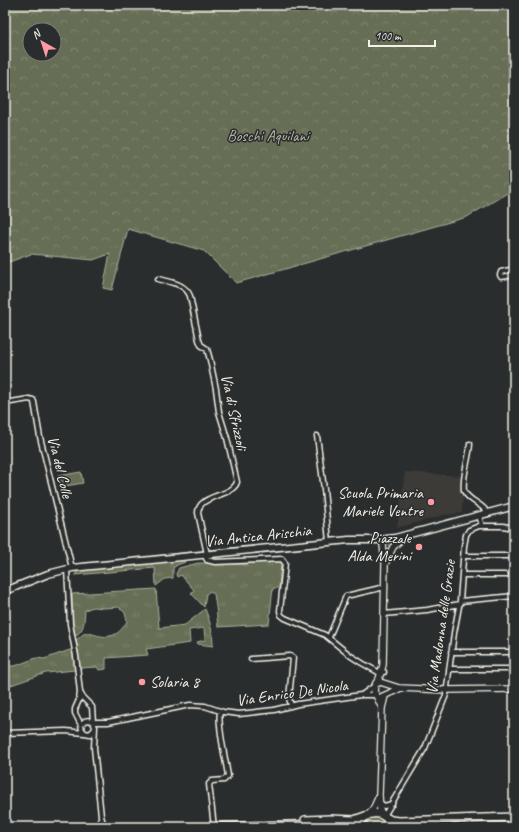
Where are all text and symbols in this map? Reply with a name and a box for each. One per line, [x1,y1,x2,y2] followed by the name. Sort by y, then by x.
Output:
[22,22,62,62] north arrow
[369,22,435,48] scale bar
[29,25,44,42] text: N
[375,28,402,44] text: 100 m
[227,126,311,146] park label: Boschi Aquilani
[216,372,252,454] street label: Via di Sfrizzoli
[43,434,78,502] street label: Via del Colle
[338,483,425,521] place label: Scuola Primaria Mariele Ventre
[426,497,436,507] marker: Scuola Primaria Mariele Ventre
[204,520,313,552] street label: Via Antica Arischia
[347,528,413,566] place label: Piazzale Alda Merini
[414,542,424,552] marker: Piazzale Alda Merini
[422,557,461,695] street label: Via Madonna delle Grazie
[150,672,201,692] place label: Solaria 8
[235,675,350,711] street label: Via Enrico De Nicola
[137,677,147,687] marker: Solaria 8

